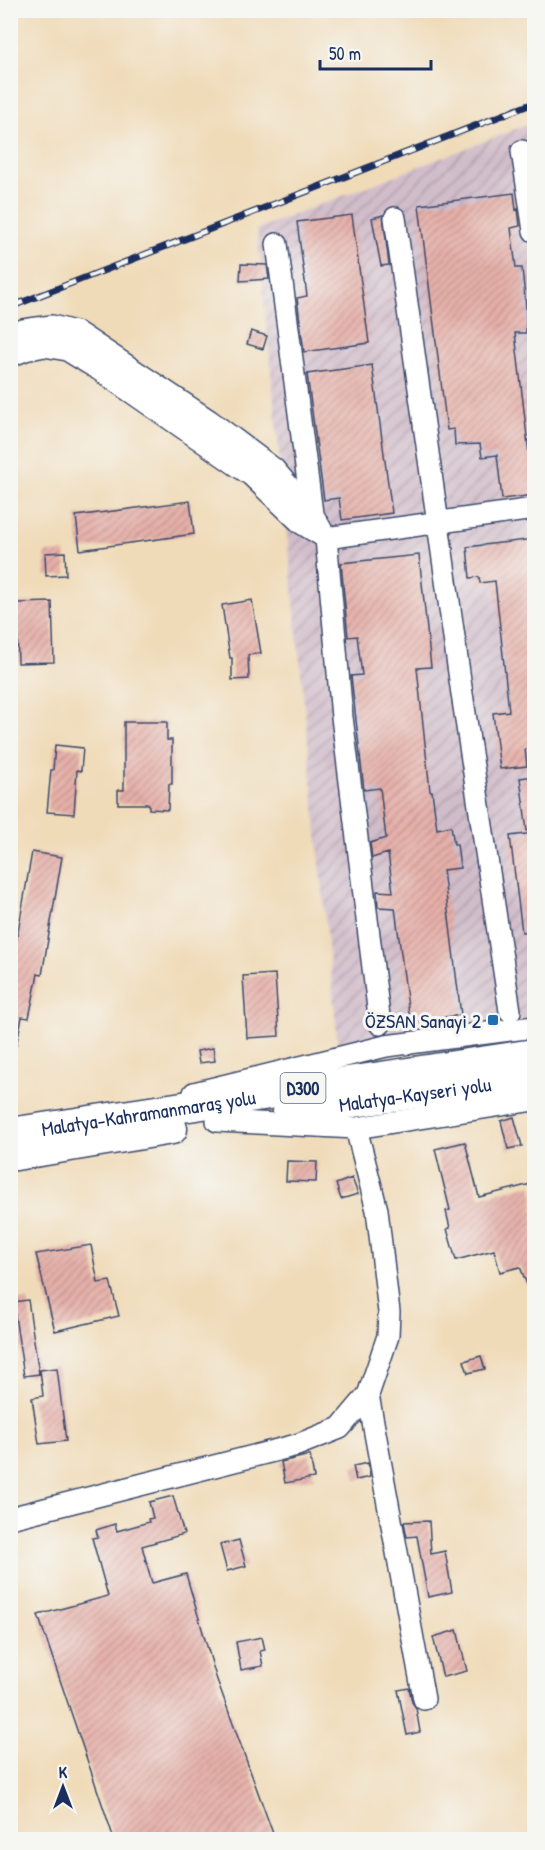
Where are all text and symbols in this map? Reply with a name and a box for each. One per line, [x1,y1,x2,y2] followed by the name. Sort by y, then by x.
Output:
[320,33,431,71] scale bar
[329,41,361,66] text: 50 m
[365,1007,482,1034] place label: ÖZSAN Sanayi 2
[486,1013,500,1027] marker: ÖZSAN Sanayi 2
[337,1070,493,1117] street label: Malatya-Kayseri yolu
[280,1073,326,1103] road number: D300
[40,1083,257,1142] street label: Malatya-Kahramanmaraş yolu
[33,1757,93,1817] north arrow
[59,1761,68,1783] text: K

